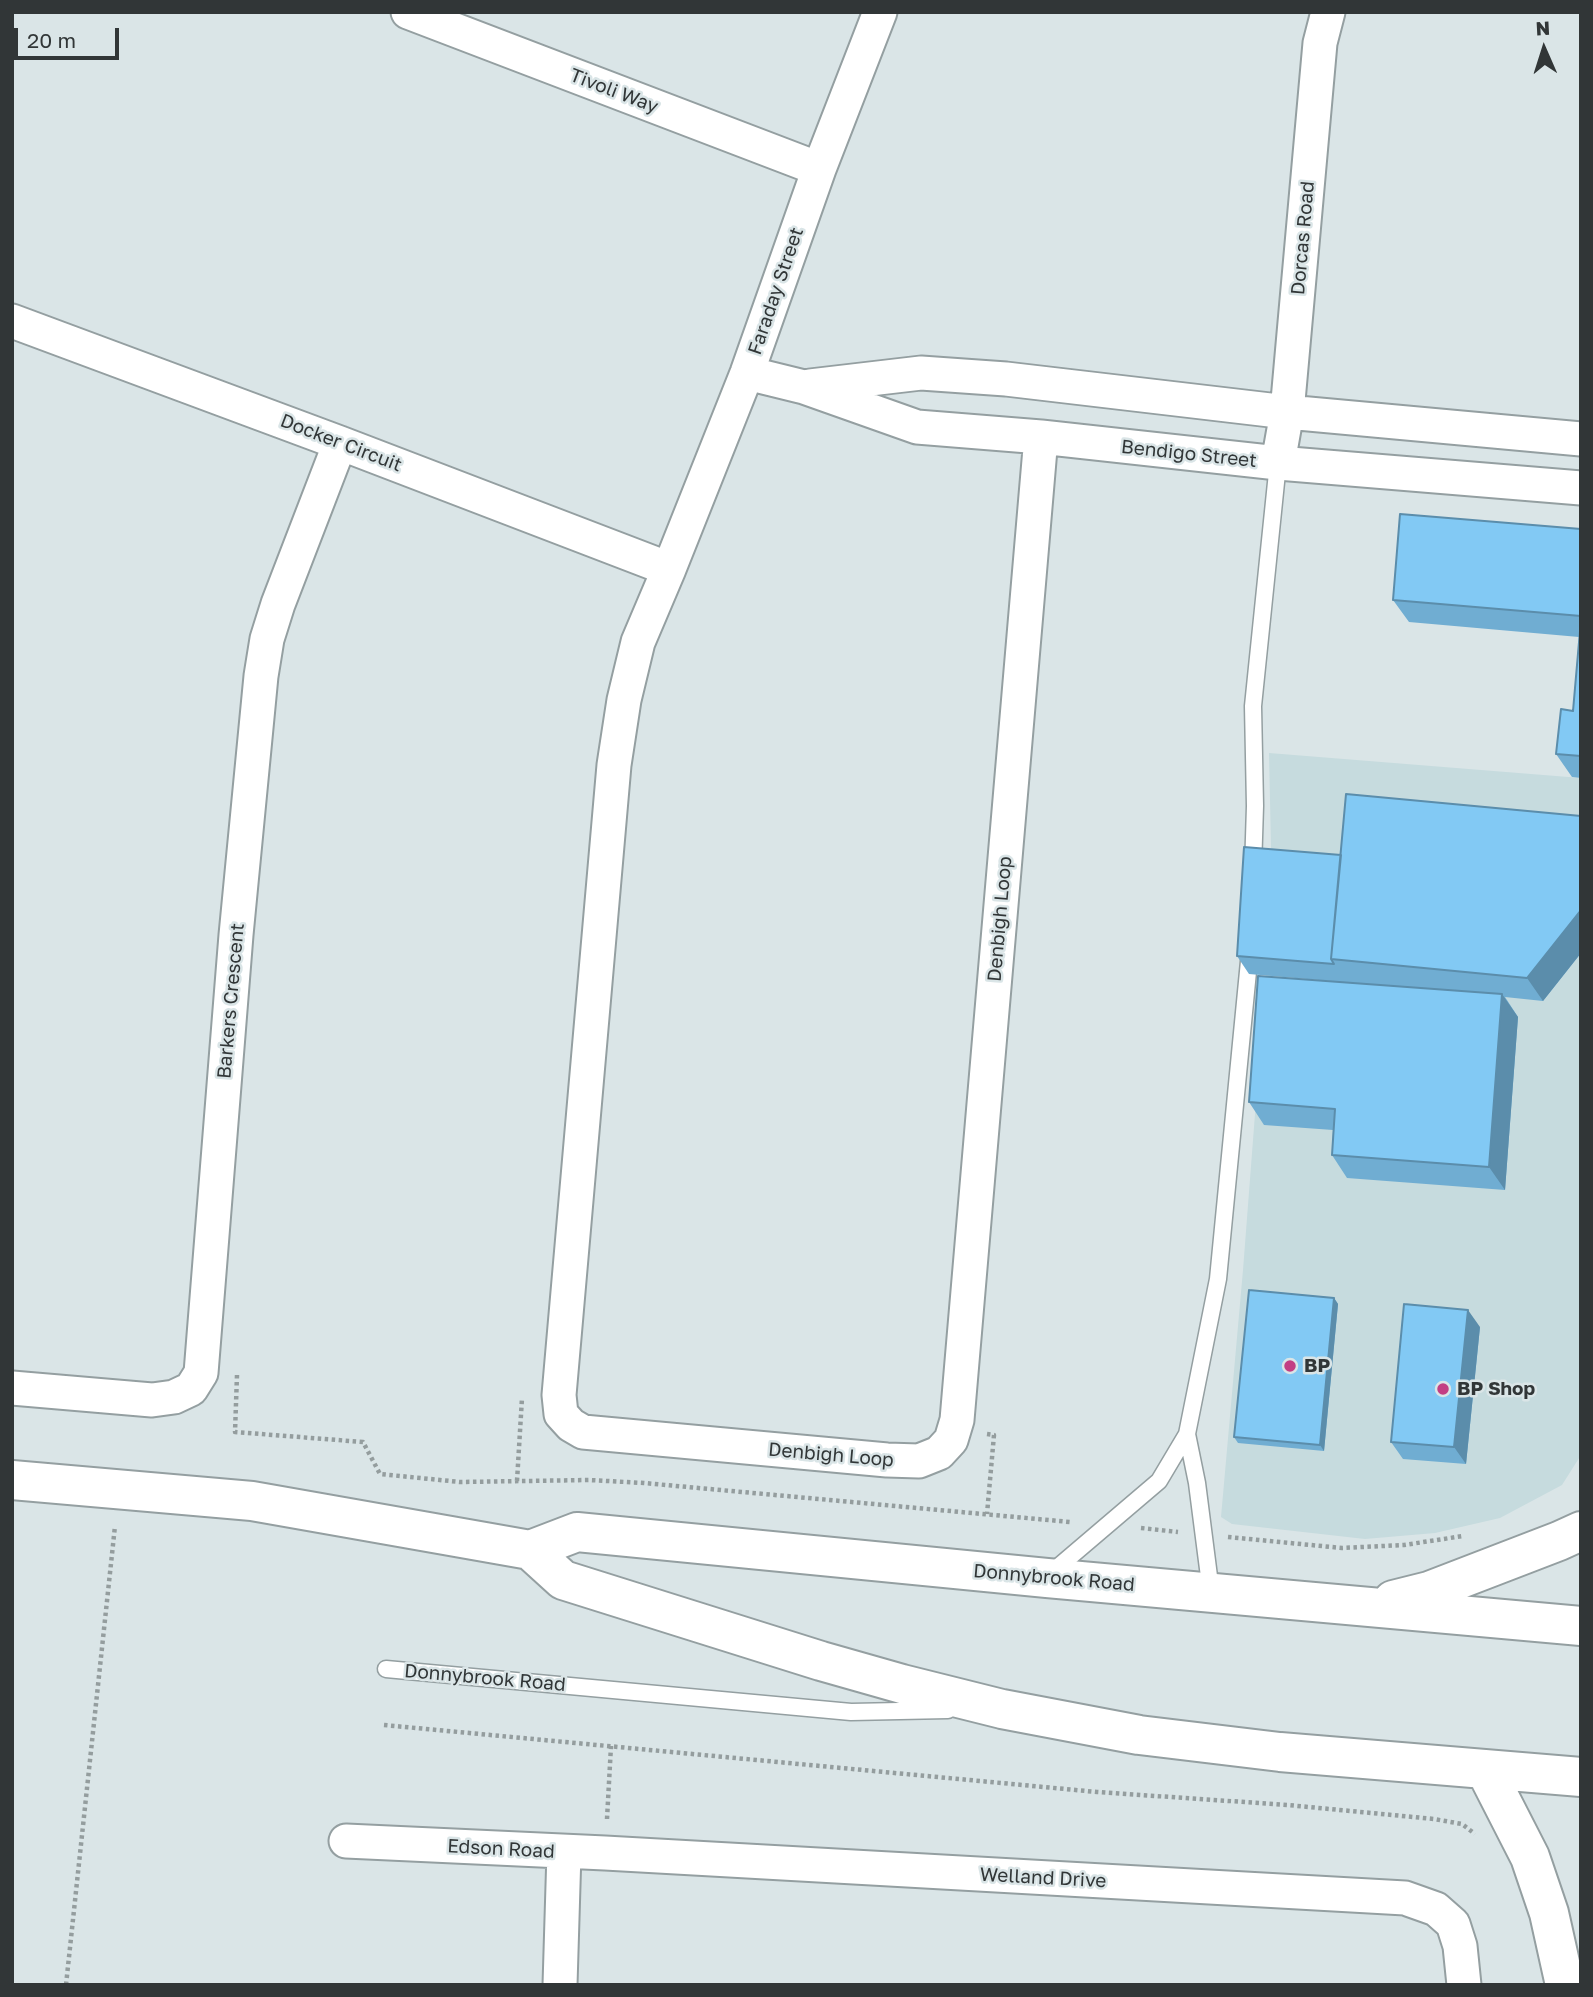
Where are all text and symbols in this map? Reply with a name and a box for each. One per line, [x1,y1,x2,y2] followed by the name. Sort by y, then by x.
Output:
[18,14,122,58] scale bar
[1509,14,1579,84] north arrow
[1535,16,1551,39] text: N
[27,27,76,53] text: 20 m
[567,64,661,118] street label: Tivoli Way
[1287,180,1319,296] street label: Dorcas Road
[744,224,808,358] street label: Faraday Street
[277,409,405,477] street label: Docker Circuit
[1120,436,1258,472] street label: Bendigo Street
[983,855,1017,983] street label: Denbigh Loop
[213,922,249,1080] street label: Barkers Crescent
[1304,1355,1330,1377] place label: BP
[1282,1358,1298,1374] marker: BP
[1457,1378,1535,1400] place label: BP Shop
[1435,1381,1451,1397] marker: BP Shop
[767,1438,895,1472] street label: Denbigh Loop
[972,1560,1136,1596] street label: Donnybrook Road
[403,1660,567,1696] street label: Donnybrook Road
[447,1835,555,1863] street label: Edson Road
[979,1863,1107,1893] street label: Welland Drive

